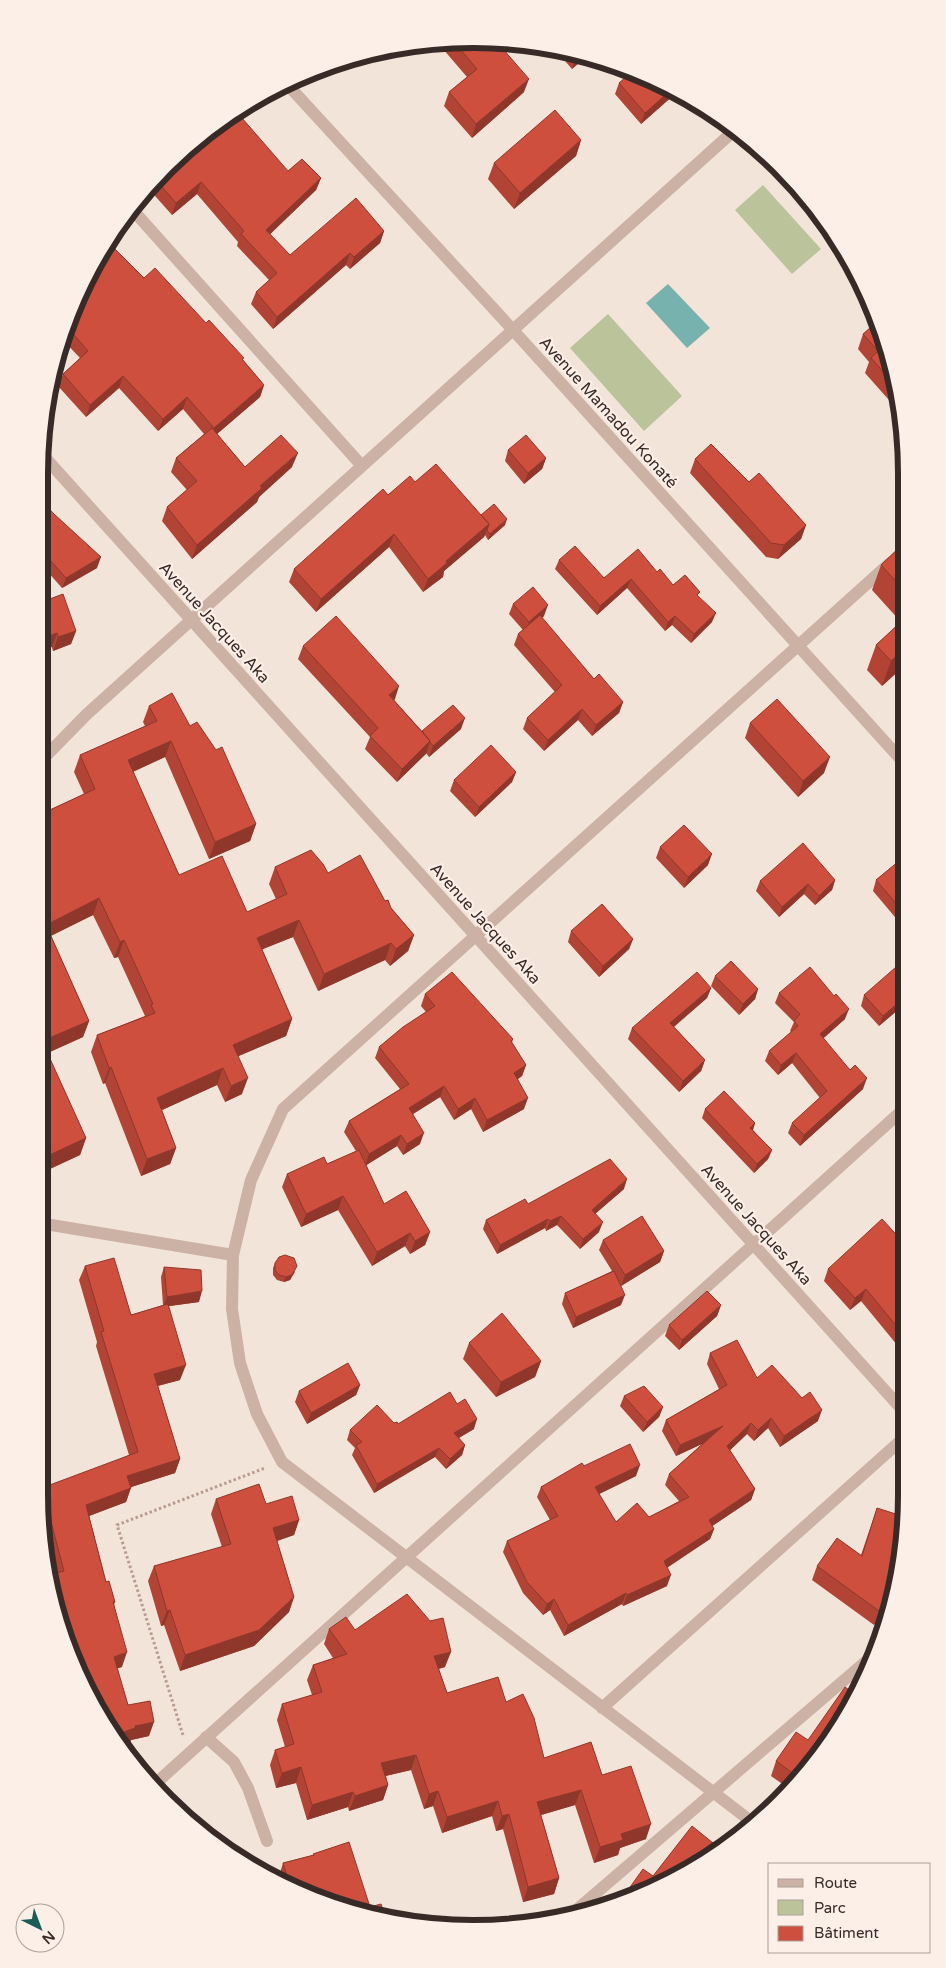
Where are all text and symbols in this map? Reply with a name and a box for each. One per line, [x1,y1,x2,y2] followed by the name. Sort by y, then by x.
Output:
[535,333,682,493] street label: Avenue Mamadou Konaté
[154,558,274,687] street label: Avenue Jacques Aka
[425,859,545,988] street label: Avenue Jacques Aka
[696,1160,816,1289] street label: Avenue Jacques Aka
[768,1863,931,1953] legend
[814,1874,857,1892] text: Route
[814,1899,846,1917] text: Parc
[15,1903,65,1953] north arrow
[814,1924,879,1942] text: Bâtiment
[38,1927,58,1947] text: N

